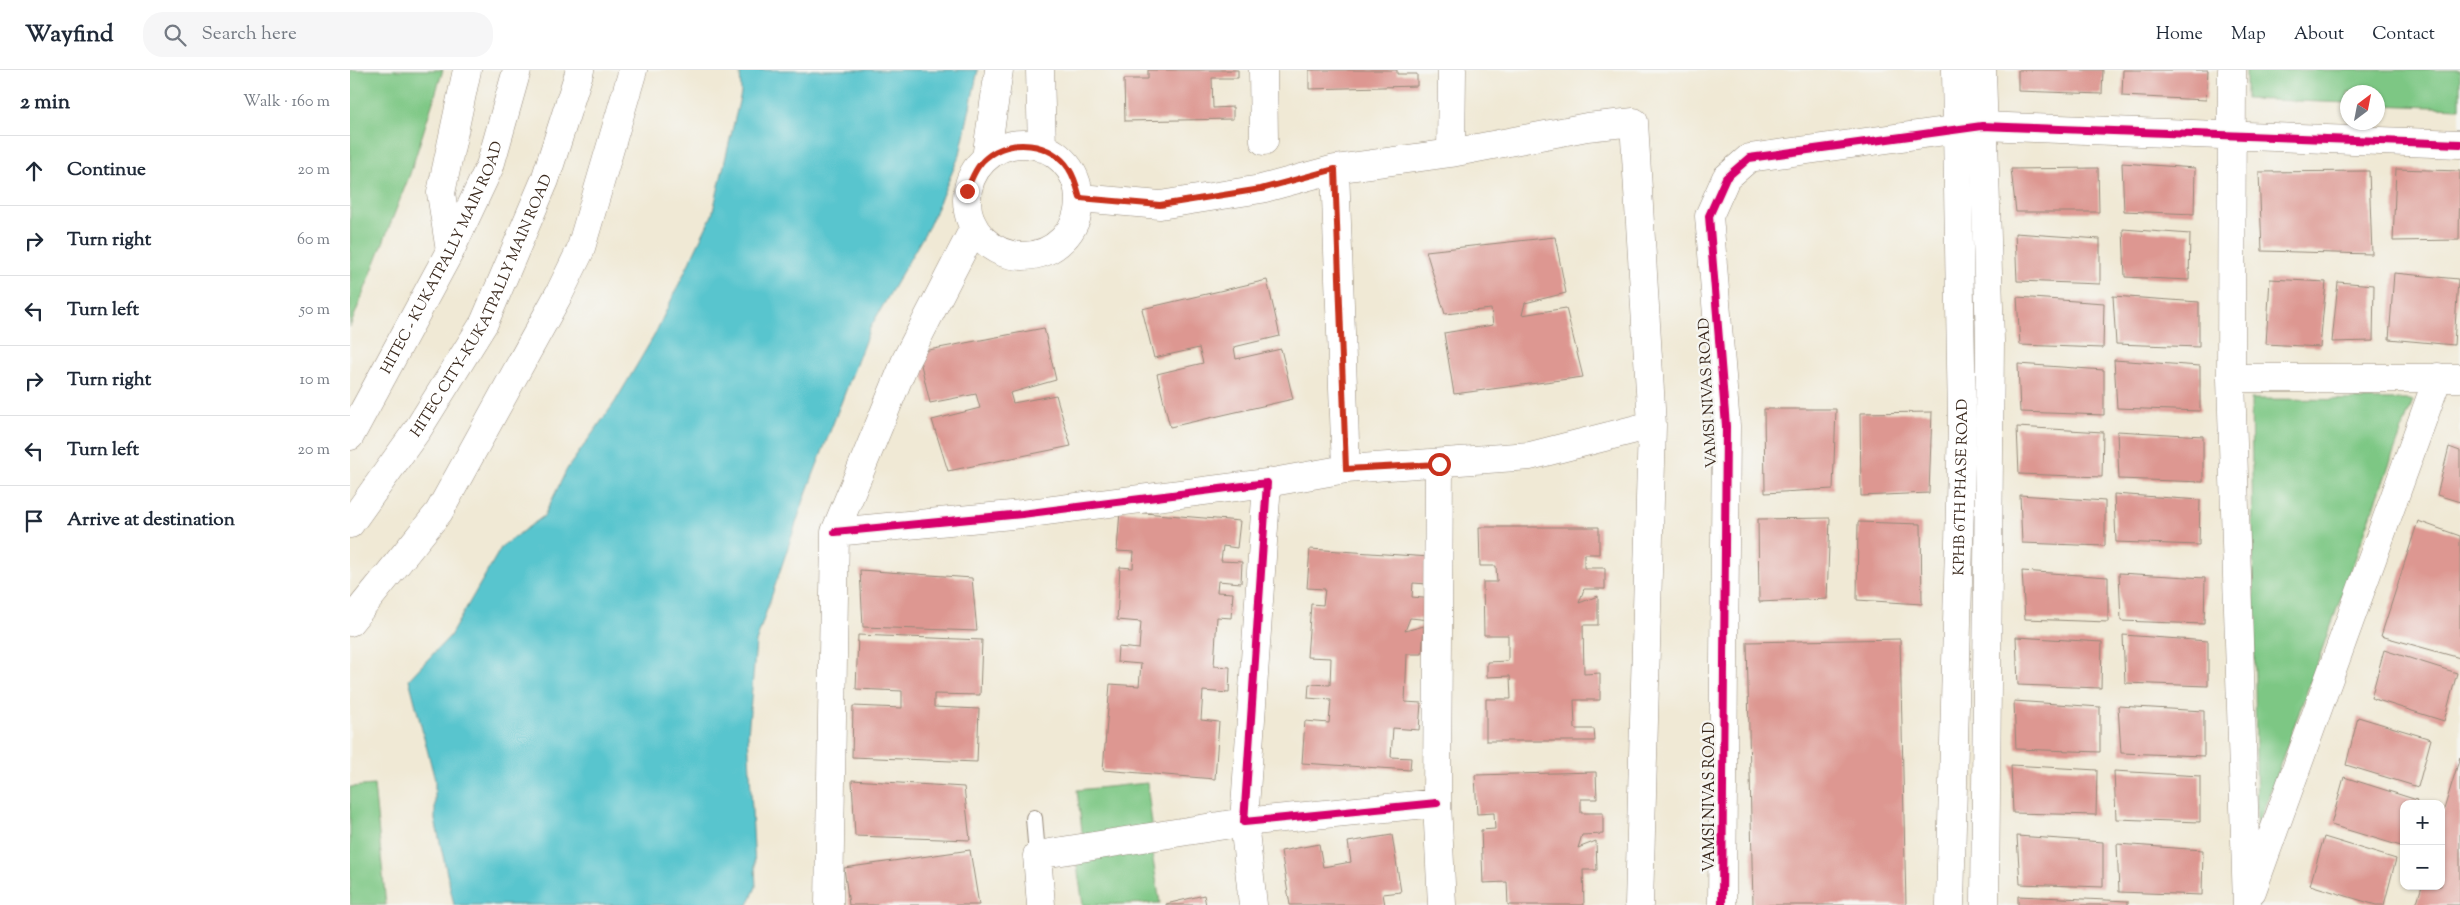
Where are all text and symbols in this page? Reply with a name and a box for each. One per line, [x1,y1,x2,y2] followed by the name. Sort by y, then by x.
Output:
[143,12,493,57] search box
[25,18,113,52] text: Wayfind
[161,21,189,49] icon: search
[201,21,297,48] text: Search here
[2156,22,2203,48] text: Home
[2231,22,2266,48] text: Map
[2294,22,2344,48] text: About
[2372,22,2435,48] text: Contact
[2340,85,2385,130] north arrow
[20,88,70,118] text: 2 min
[243,91,330,114] text: Walk · 160 m
[376,139,508,378] street label: HITEC - KUKATPALLY MAIN ROAD
[20,157,48,185] icon: ahead
[67,157,146,184] text: Continue
[297,159,330,182] text: 20 m
[406,171,558,442] street label: HITEC CITY–KUKATPALLY MAIN ROAD
[956,180,979,203] route end
[20,227,48,255] icon: right
[67,227,151,254] text: Turn right
[297,229,330,252] text: 60 m
[20,297,48,325] icon: left
[67,297,139,324] text: Turn left
[299,299,330,322] text: 50 m
[1694,317,1723,468] street label: VAMSI NIVAS ROAD
[20,367,48,395] icon: right
[67,367,151,394] text: Turn right
[300,369,330,392] text: 10 m
[1949,398,1974,576] street label: KPHB 6TH PHASE ROAD
[20,437,48,465] icon: left
[67,437,139,464] text: Turn left
[297,439,330,462] text: 20 m
[1428,453,1451,476] route start
[20,507,48,535] icon: arrive
[67,507,235,534] text: Arrive at destination
[1700,722,1721,872] street label: VAMSI NIVAS ROAD
[2400,800,2445,890] map controls
[2400,800,2445,845] button: +
[2400,845,2445,890] button: −

